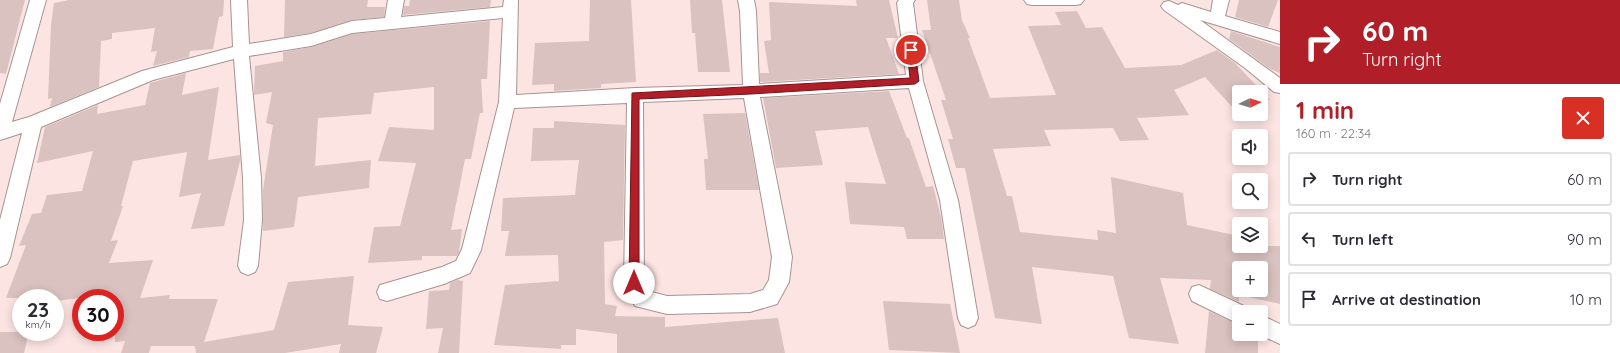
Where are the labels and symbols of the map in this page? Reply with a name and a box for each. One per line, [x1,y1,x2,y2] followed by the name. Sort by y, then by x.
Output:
[894,33,928,67] pin
[1232,85,1268,121] north arrow
[613,262,655,304] position arrow
[72,289,124,341] speed limit sign: 30

